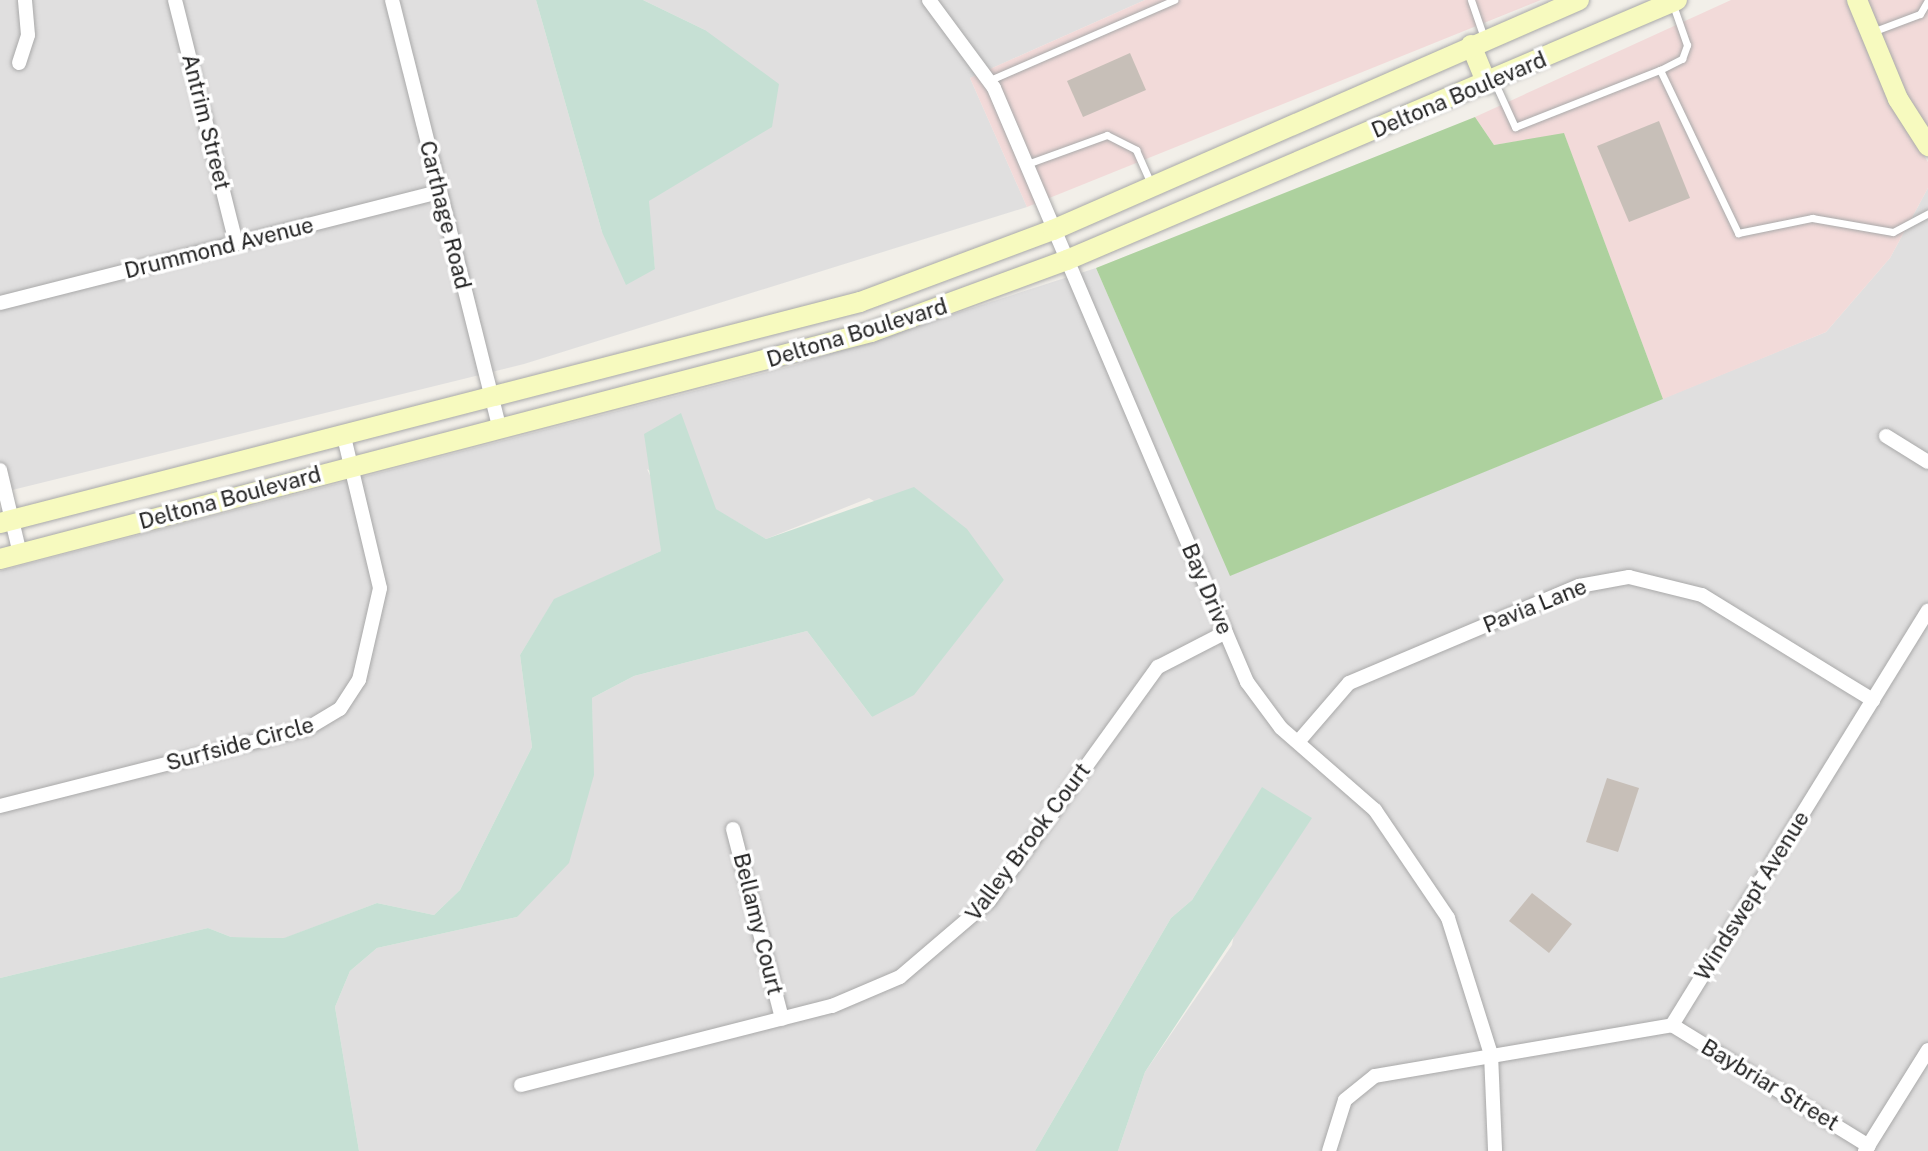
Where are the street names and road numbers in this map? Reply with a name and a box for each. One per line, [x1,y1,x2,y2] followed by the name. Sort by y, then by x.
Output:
[1368,46,1550,144] street label: Deltona Boulevard
[176,51,236,193] street label: Antrim Street
[414,138,476,292] street label: Carthage Road
[122,212,316,284] street label: Drummond Avenue
[764,293,950,373] street label: Deltona Boulevard
[136,461,324,535] street label: Deltona Boulevard
[1176,540,1238,638] street label: Bay Drive
[1479,573,1591,639] street label: Pavia Lane
[163,712,317,776] street label: Surfside Circle
[960,758,1096,926] street label: Valley Brook Court
[1689,806,1815,986] street label: Windswept Avenue
[728,850,788,998] street label: Bellamy Court
[1696,1034,1844,1136] street label: Baybriar Street

